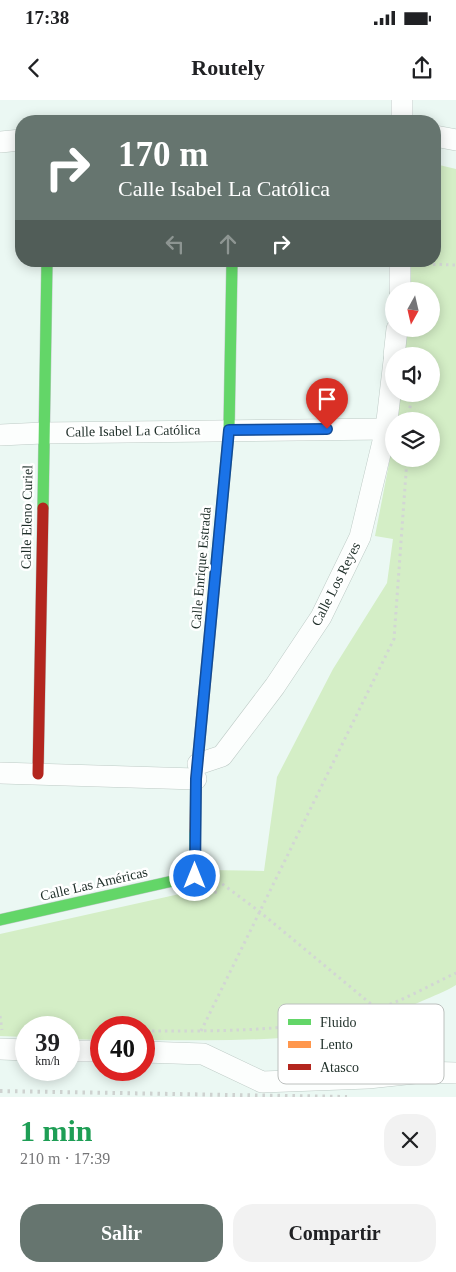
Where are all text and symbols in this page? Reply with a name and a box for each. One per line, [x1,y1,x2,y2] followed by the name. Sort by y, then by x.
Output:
[25,7,69,28] text: 17:38
[20,54,48,82] icon: back
[408,54,436,82] icon: share
[191,55,265,80] text: Routely
[35,135,100,200] icon: right
[118,135,208,174] text: 170 m
[118,176,330,201] text: Calle Isabel La Católica
[161,230,189,258] icon: left
[214,230,242,258] icon: ahead
[267,230,295,258] icon: right
[385,282,440,338] north arrow
[385,282,440,467] map controls
[385,347,440,402] button: sound
[306,378,348,429] pin
[313,385,341,413] icon: arrive
[385,412,440,467] button: layers
[65,422,201,440] street label: Calle Isabel La Católica
[19,465,35,569] street label: Calle Eleno Curiel
[188,505,214,630] street label: Calle Enrique Estrada
[308,540,364,628] street label: Calle Los Reyes
[168,849,220,901] position arrow
[39,864,149,904] street label: Calle Las Américas
[278,1004,444,1084] legend
[320,1015,357,1030] text: Fluido
[90,1016,155,1081] speed limit sign: 40
[35,1029,60,1056] text: 39
[320,1037,353,1052] text: Lento
[35,1054,60,1068] text: km/h
[320,1060,359,1075] text: Atasco
[20,1114,93,1147] text: 1 min
[384,1114,436,1166] button: close
[20,1150,110,1167] text: 210 m · 17:39
[20,1204,223,1262] button: Salir
[233,1204,436,1262] button: Compartir

